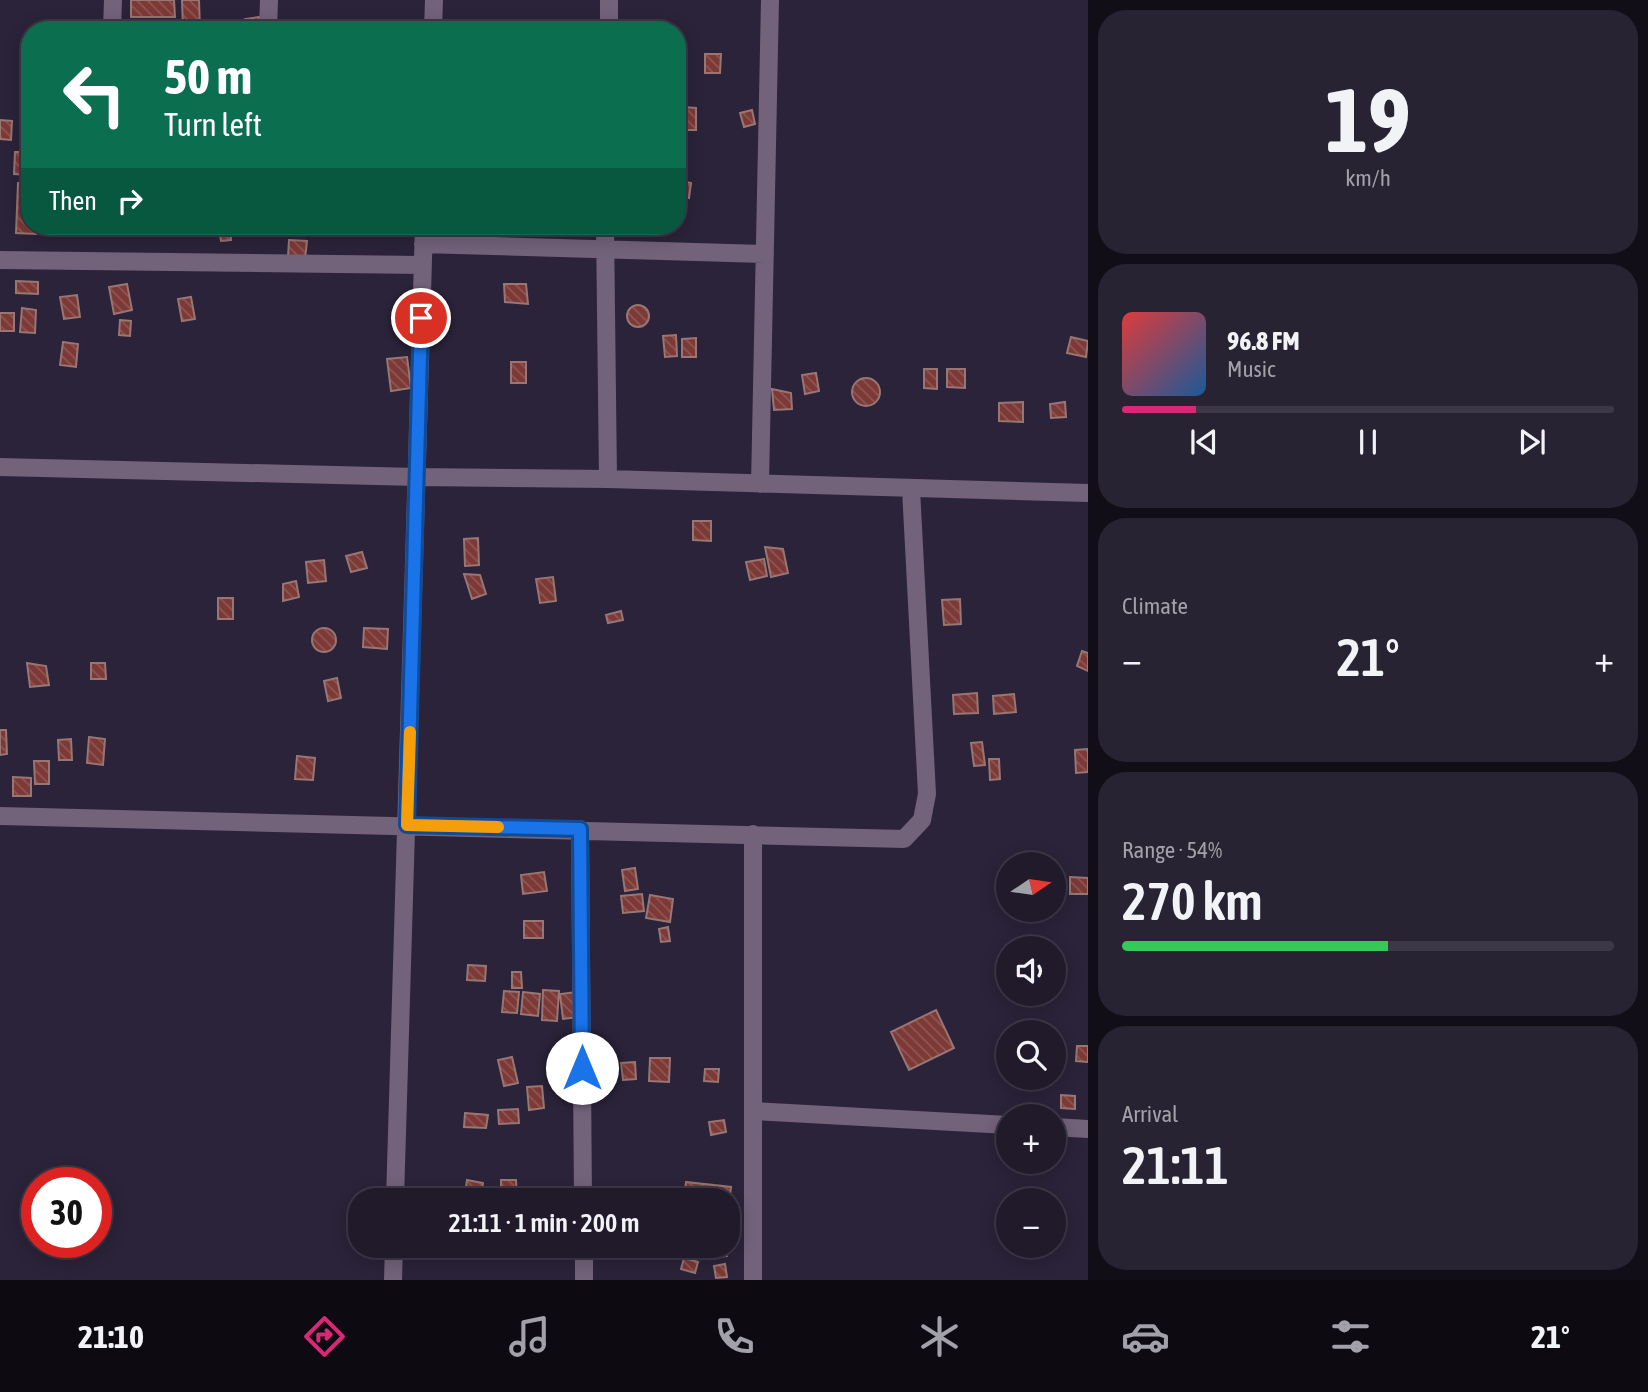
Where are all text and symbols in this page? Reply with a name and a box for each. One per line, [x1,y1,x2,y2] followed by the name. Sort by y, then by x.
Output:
[164,48,252,104] text: 50 m
[49,49,140,140] icon: left
[1325,67,1411,171] text: 19
[164,106,262,143] text: Turn left
[1345,165,1391,191] text: km/h
[111,182,149,220] icon: right
[49,186,97,216] text: Then
[391,288,451,348] pin
[402,299,440,337] icon: arrive
[1227,326,1300,356] text: 96.8 FM
[1227,356,1275,382] text: Music
[1185,423,1223,461] icon: previous
[1349,423,1387,461] icon: pause
[1513,423,1551,461] icon: next
[1122,593,1188,619] text: Climate
[1336,627,1400,687] text: 21°
[1122,637,1142,680] text: −
[1594,637,1614,680] text: +
[1122,837,1222,863] text: Range · 54%
[996,852,1066,922] north arrow
[996,852,1066,1258] map controls
[1122,871,1263,931] text: 270 km
[996,936,1066,1006] button: sound
[996,1020,1066,1090] button: search
[545,1031,619,1105] position arrow
[1122,1101,1178,1127] text: Arrival
[996,1104,1066,1174] button: +
[1122,1135,1229,1195] text: 21:11
[21,1167,112,1258] speed limit sign: 30
[996,1188,1066,1258] button: −
[449,1208,639,1238] text: 21:11 · 1 min · 200 m
[300,1312,349,1361] icon: directions
[505,1312,554,1361] icon: music
[710,1312,759,1361] icon: phone
[915,1312,964,1361] icon: climate
[1121,1312,1170,1361] icon: car
[1326,1312,1375,1361] icon: filters
[78,1318,144,1355] text: 21:10
[1531,1318,1570,1355] text: 21°

